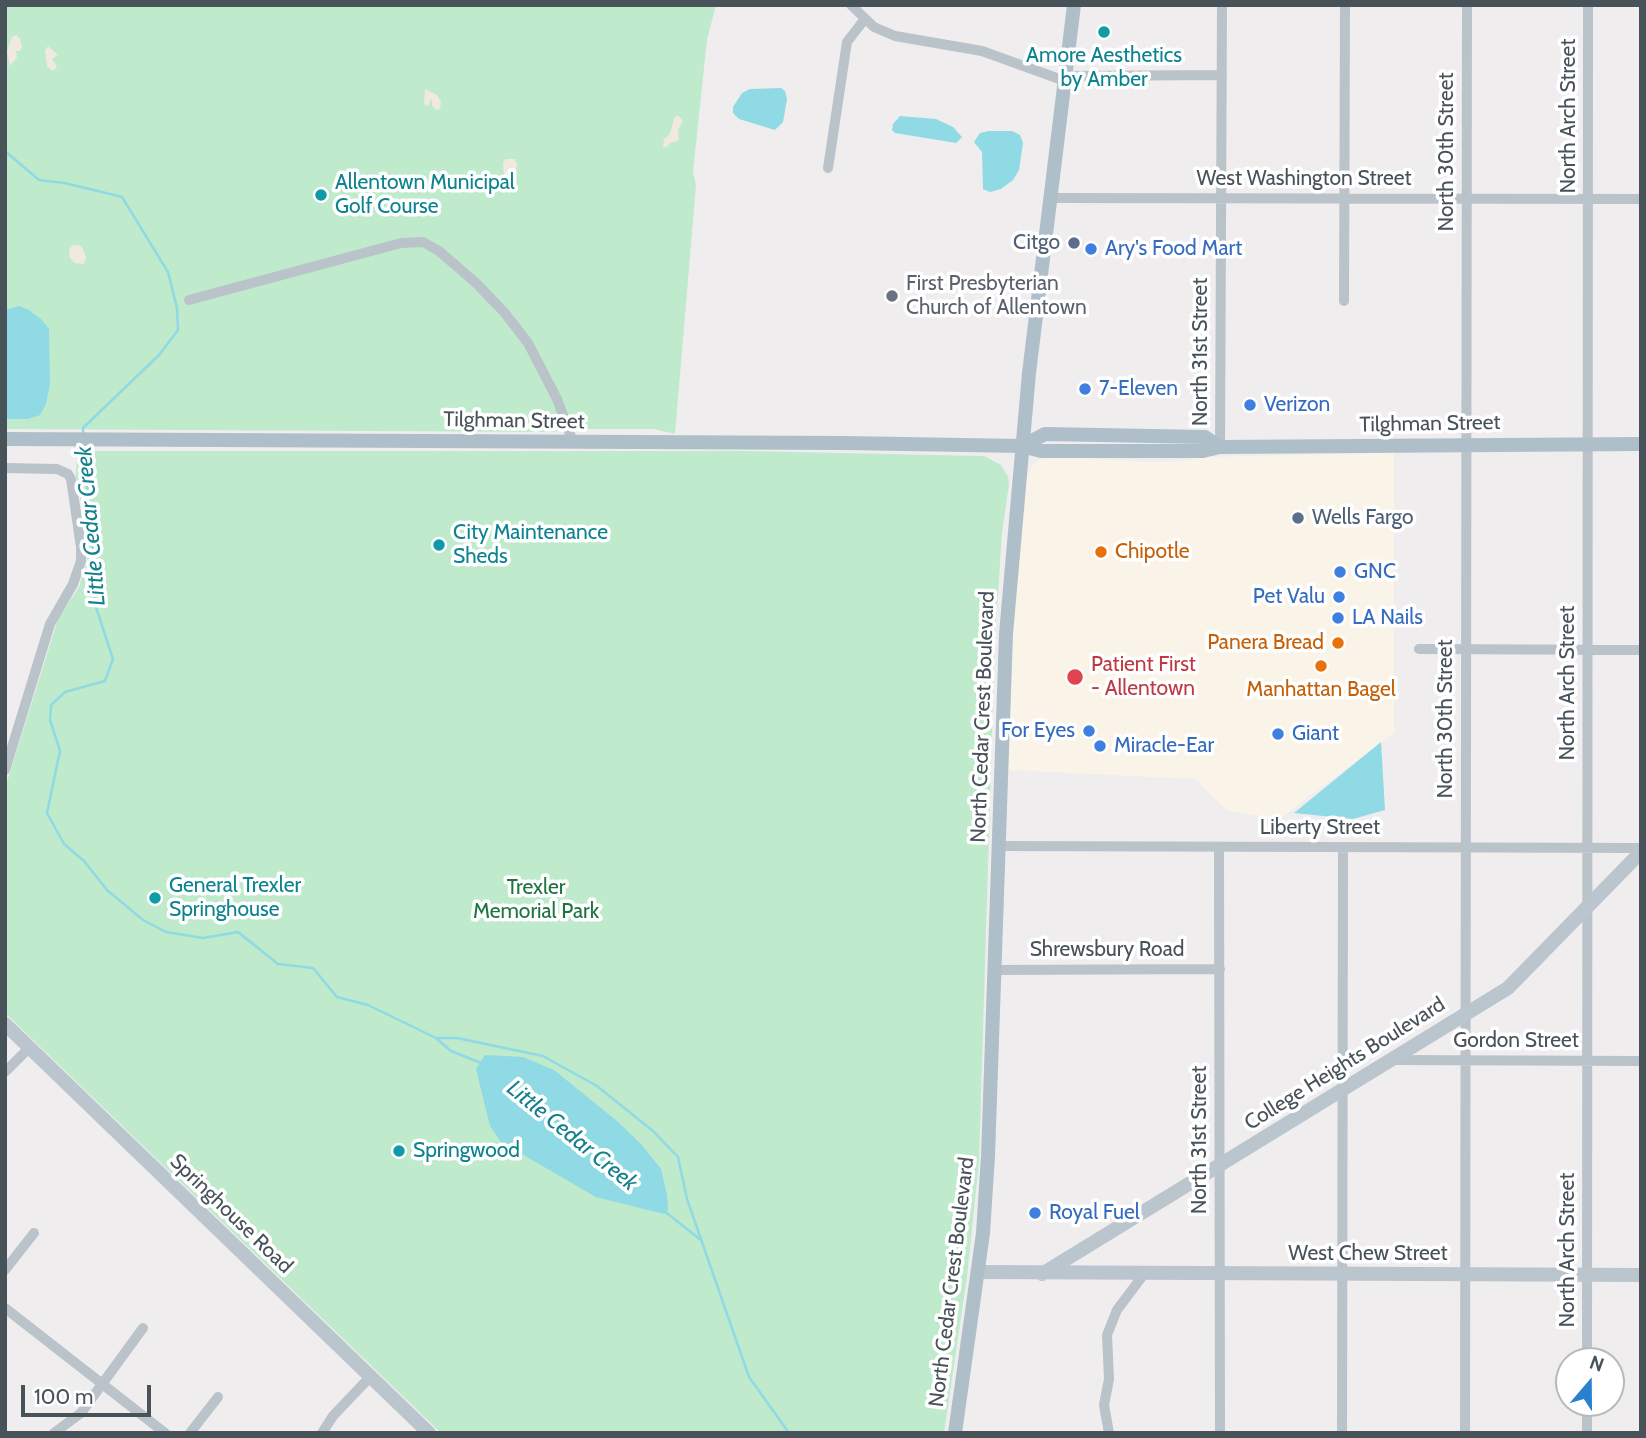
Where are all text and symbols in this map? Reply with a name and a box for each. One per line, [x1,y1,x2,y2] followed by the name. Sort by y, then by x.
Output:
[1096,24,1112,40] marker: Amore Aesthetics by Amber
[1556,39,1582,193] street label: North Arch Street
[1026,43,1182,93] place label: Amore Aesthetics by Amber
[1434,72,1460,232] street label: North 30th Street
[1196,166,1412,192] street label: West Washington Street
[335,170,515,220] place label: Allentown Municipal Golf Course
[313,187,329,203] marker: Allentown Municipal Golf Course
[1013,230,1060,256] place label: Citgo
[1066,235,1082,251] marker: Citgo
[1105,236,1242,262] place label: Ary's Food Mart
[1083,241,1099,257] marker: Ary's Food Mart
[906,271,1087,321] place label: First Presbyterian Church of Allentown
[1188,278,1214,426] street label: North 31st Street
[884,288,900,304] marker: First Presbyterian Church of Allentown
[1099,376,1178,402] place label: 7-Eleven
[1077,381,1093,397] marker: 7-Eleven
[1264,392,1330,418] place label: Verizon
[1242,397,1258,413] marker: Verizon
[443,407,585,435] street label: Tilghman Street
[1359,410,1501,438] street label: Tilghman Street
[70,445,112,607] water label: Little Cedar Creek
[1312,505,1414,531] place label: Wells Fargo
[1290,510,1306,526] marker: Wells Fargo
[453,520,608,570] place label: City Maintenance Sheds
[431,537,447,553] marker: City Maintenance Sheds
[1115,539,1190,565] place label: Chipotle
[1093,544,1109,560] marker: Chipotle
[1354,559,1396,585] place label: GNC
[1332,564,1348,580] marker: GNC
[1253,584,1325,610] place label: Pet Valu
[1331,589,1347,605] marker: Pet Valu
[966,591,1000,843] street label: North Cedar Crest Boulevard
[1352,605,1423,631] place label: LA Nails
[1555,606,1581,760] street label: North Arch Street
[1330,610,1346,626] marker: LA Nails
[1207,630,1324,656] place label: Panera Bread
[1330,635,1346,651] marker: Panera Bread
[1433,639,1459,799] street label: North 30th Street
[1091,652,1196,702] place label: Patient First - Allentown
[1313,658,1329,674] marker: Manhattan Bagel
[1065,667,1085,687] marker: Patient First - Allentown
[1246,677,1396,703] place label: Manhattan Bagel
[1001,718,1075,744] place label: For Eyes
[1292,721,1339,747] place label: Giant
[1081,723,1097,739] marker: For Eyes
[1270,726,1286,742] marker: Giant
[1114,733,1214,759] place label: Miracle-Ear
[1092,738,1108,754] marker: Miracle-Ear
[1260,815,1380,841] street label: Liberty Street
[169,873,301,923] place label: General Trexler Springhouse
[473,875,599,925] park label: Trexler Memorial Park
[147,890,163,906] marker: General Trexler Springhouse
[1030,937,1184,963] street label: Shrewsbury Road
[1240,992,1450,1136] street label: College Heights Boulevard
[1453,1028,1579,1054] street label: Gordon Street
[1187,1066,1213,1214] street label: North 31st Street
[501,1075,643,1197] water label: Little Cedar Creek
[413,1138,520,1164] place label: Springwood
[391,1143,407,1159] marker: Springwood
[164,1149,298,1279] street label: Springhouse Road
[924,1156,980,1408] street label: North Cedar Crest Boulevard
[1555,1173,1581,1327] street label: North Arch Street
[1049,1200,1140,1226] place label: Royal Fuel
[1027,1205,1043,1221] marker: Royal Fuel
[1288,1241,1448,1267] street label: West Chew Street
[1555,1347,1625,1417] north arrow
[1586,1351,1607,1377] text: N
[24,1372,154,1416] scale bar
[34,1384,93,1409] text: 100 m

